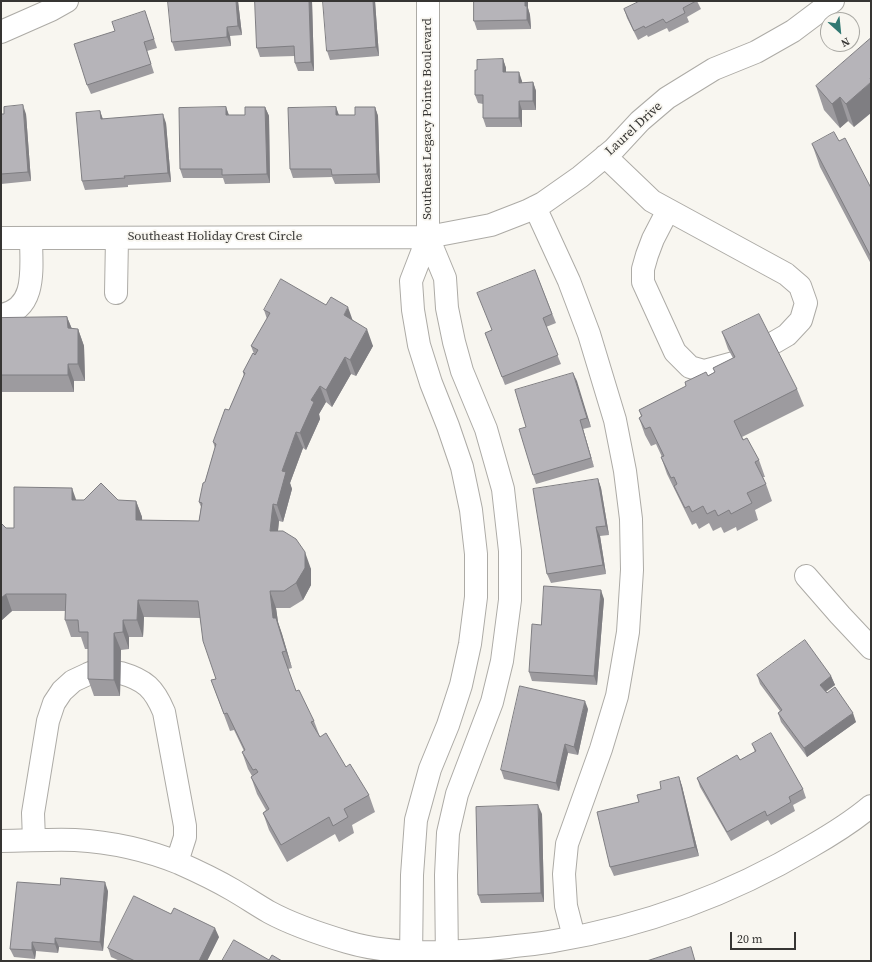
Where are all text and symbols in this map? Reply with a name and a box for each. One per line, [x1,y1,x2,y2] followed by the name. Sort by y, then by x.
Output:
[820,12,860,52] north arrow
[420,18,436,220] street label: Southeast Legacy Pointe Boulevard
[838,34,852,51] text: N
[602,99,666,159] street label: Laurel Drive
[128,229,302,245] street label: Southeast Holiday Crest Circle
[732,924,798,950] scale bar
[737,931,763,947] text: 20 m

